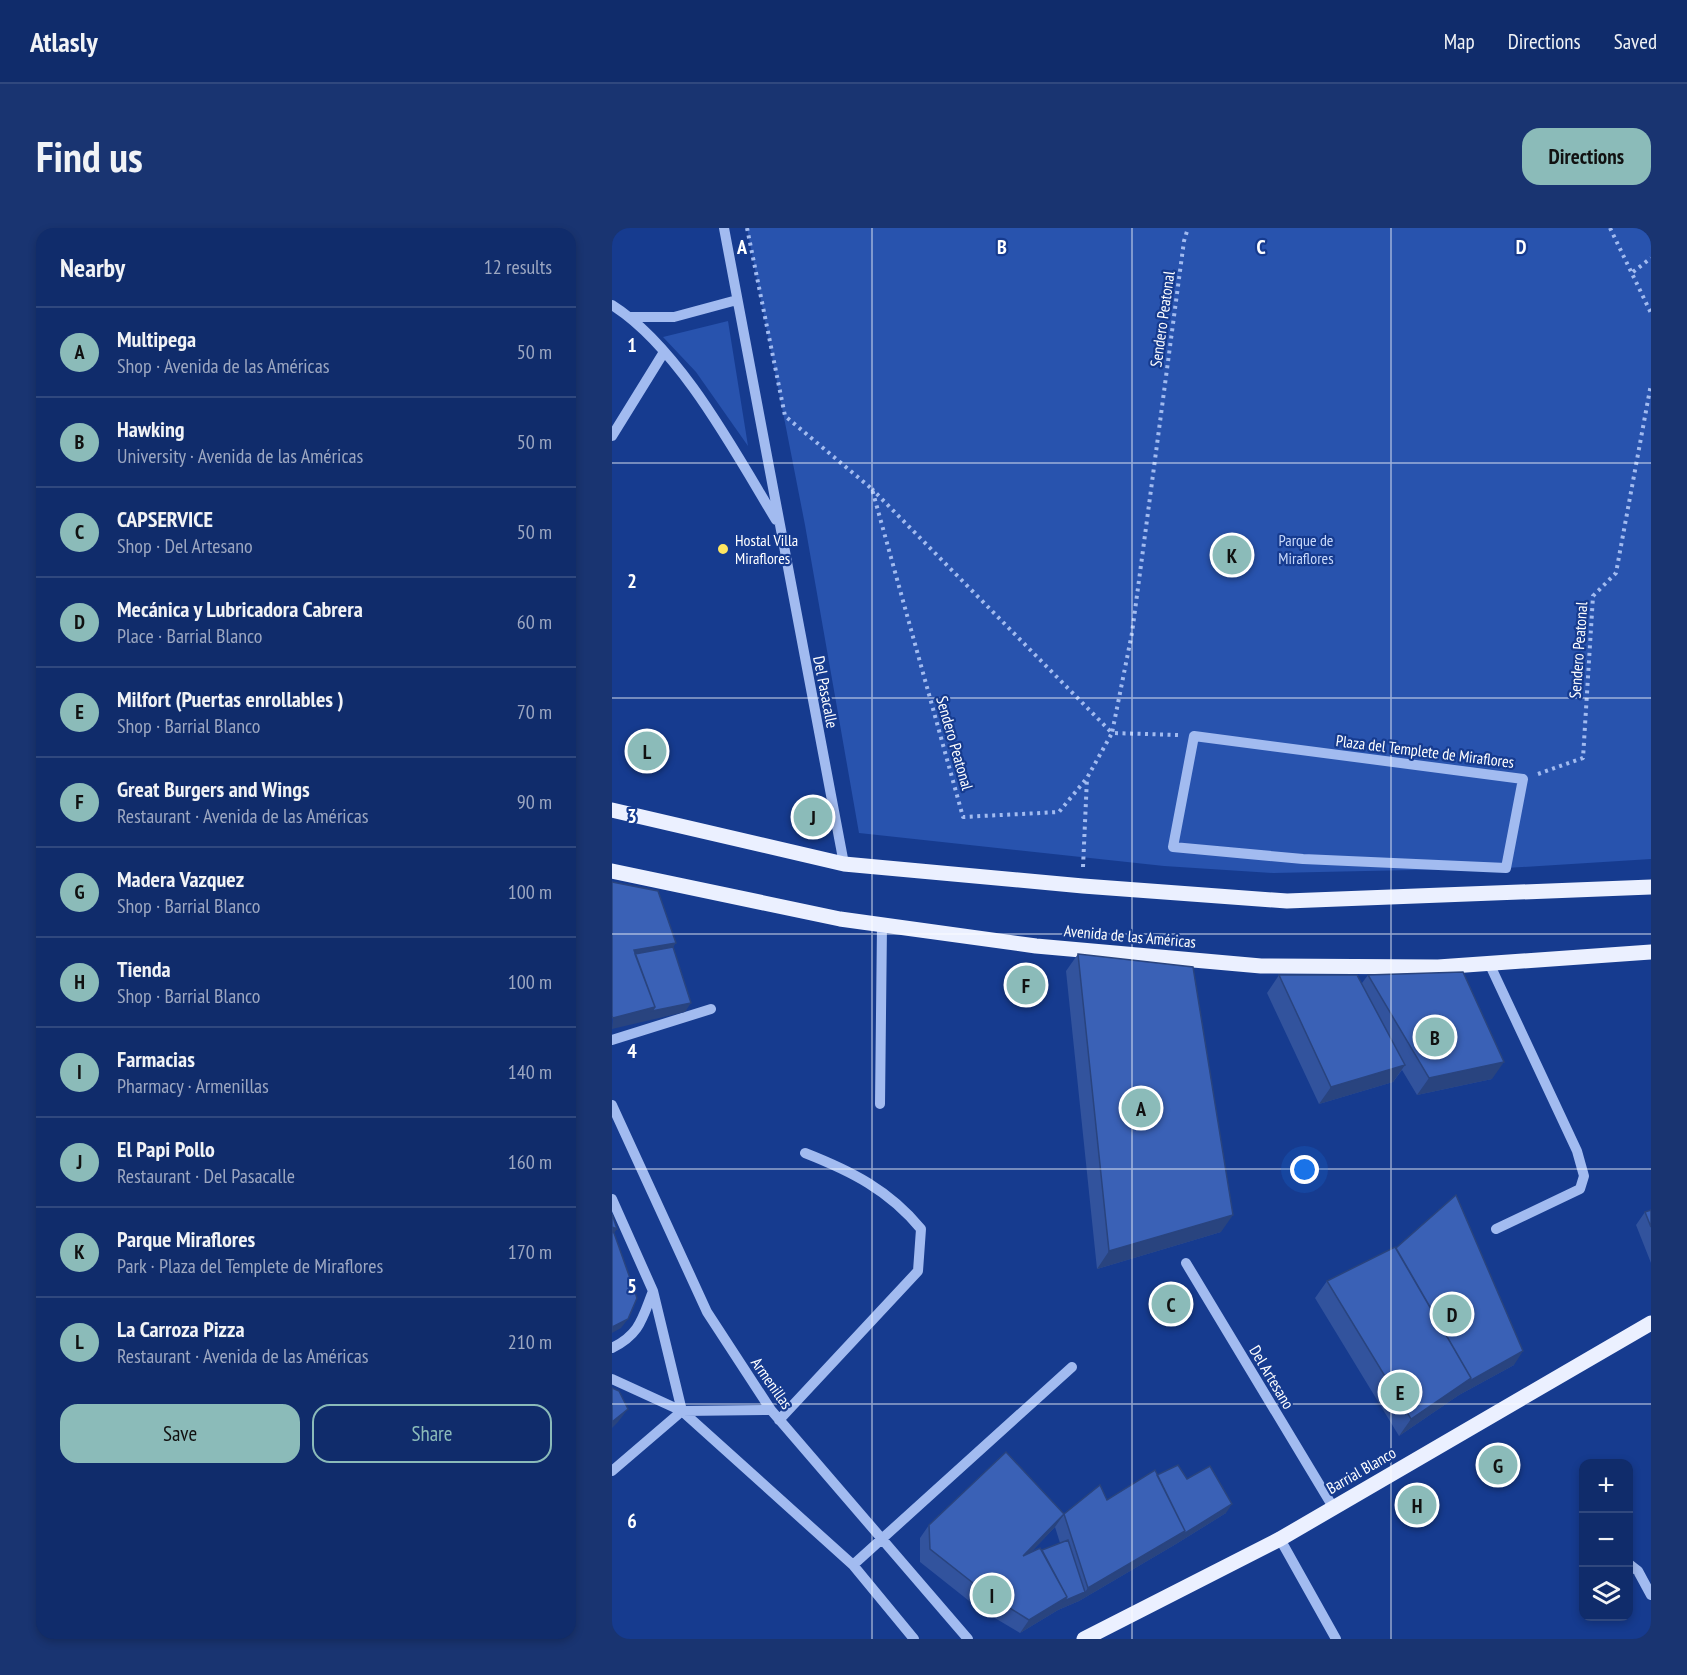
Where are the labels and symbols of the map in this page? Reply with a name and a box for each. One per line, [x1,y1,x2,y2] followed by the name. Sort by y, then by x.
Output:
[736,234,748,260] text: A
[997,234,1007,260] text: B
[1256,234,1266,260] text: C
[1516,234,1527,260] text: D
[1145,269,1179,368] street label: Sendero Peatonal
[627,332,637,358] text: 1
[735,530,798,568] place label: Hostal Villa Miraflores
[1278,530,1334,568] park label: Parque de Miraflores
[1212,532,1252,578] pin: K
[716,542,730,556] marker: Hostal Villa Miraflores
[627,568,637,594] text: 2
[1565,601,1591,699] street label: Sendero Peatonal
[809,654,843,730] street label: Del Pasacalle
[932,694,978,793] street label: Sendero Peatonal
[627,728,666,774] pin: L
[1335,730,1515,772] street label: Plaza del Templete de Miraflores
[794,794,832,840] pin: J
[627,803,637,829] text: 3
[1063,920,1197,952] street label: Avenida de las Américas
[1006,962,1046,1008] pin: F
[1416,1014,1454,1060] pin: B
[627,1038,637,1064] text: 4
[1122,1086,1160,1130] pin: A
[1290,1155,1319,1184] your location
[627,1273,637,1299] text: 5
[1152,1282,1190,1326] pin: C
[1432,1292,1472,1336] pin: D
[1245,1342,1299,1413] street label: Del Artesano
[747,1353,797,1413] street label: Armenillas
[1380,1370,1420,1414] pin: E
[1323,1442,1399,1498] street label: Barrial Blanco
[1478,1442,1518,1488] pin: G
[1398,1482,1436,1528] pin: H
[627,1508,637,1534] text: 6
[972,1572,1012,1618] pin: I

